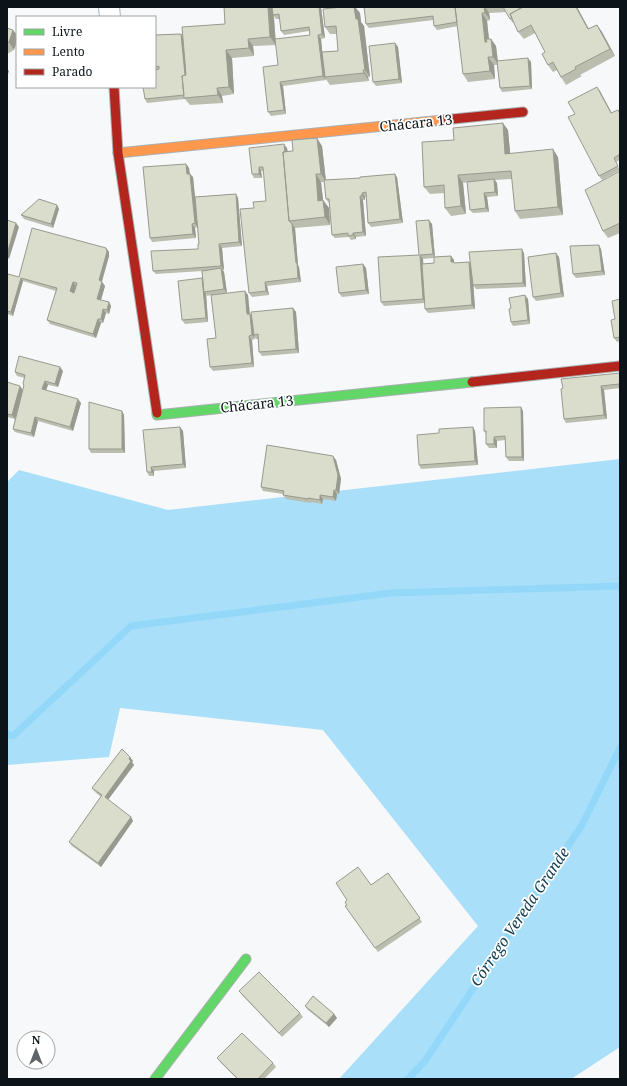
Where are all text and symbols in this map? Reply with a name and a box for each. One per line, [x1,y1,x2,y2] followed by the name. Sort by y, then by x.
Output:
[16,16,156,88] legend
[52,23,82,40] text: Livre
[52,43,85,60] text: Lento
[52,63,93,80] text: Parado
[378,109,454,136] street label: Chácara 13
[219,390,295,417] street label: Chácara 13
[465,843,573,990] water label: Córrego Vereda Grande
[16,1030,56,1070] north arrow
[32,1032,41,1047] text: N

